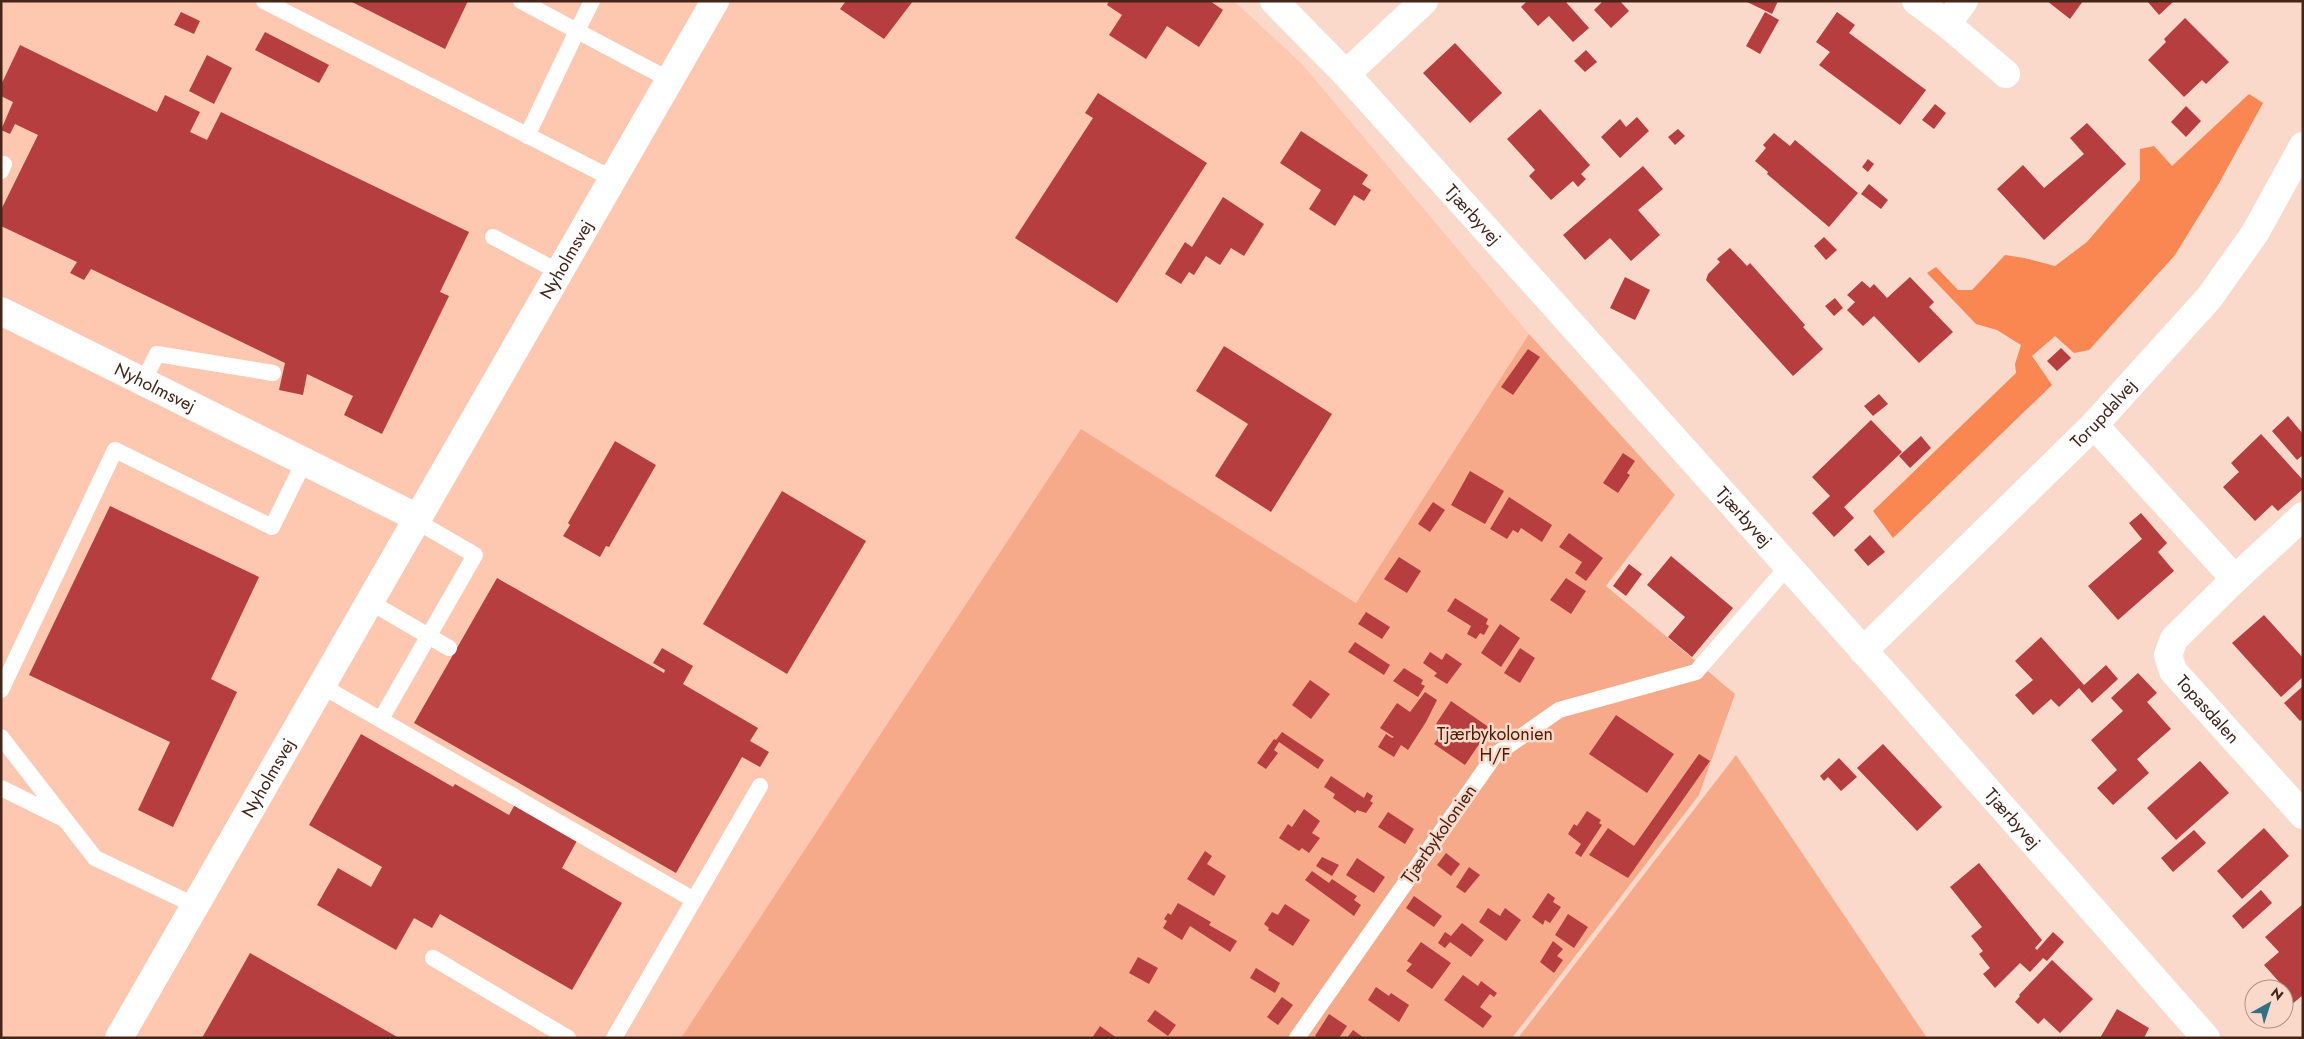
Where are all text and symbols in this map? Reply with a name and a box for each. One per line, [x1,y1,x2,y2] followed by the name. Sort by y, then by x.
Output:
[1438,179,1507,251] street label: Tjærbyvej
[533,215,600,304] street label: Nyholmsvej
[110,356,200,419] street label: Nyholmsvej
[2064,373,2143,454] street label: Torupdalvej
[1710,481,1778,553] street label: Tjærbyvej
[2170,669,2246,749] street label: Topasdalen
[1437,721,1553,768] park label: Tjærbykolonien H/F
[235,733,302,823] street label: Nyholmsvej
[1395,779,1483,889] street label: Tjærbykolonien
[1978,782,2047,855] street label: Tjærbyvej
[2244,979,2294,1029] north arrow
[2267,983,2288,1005] text: N

